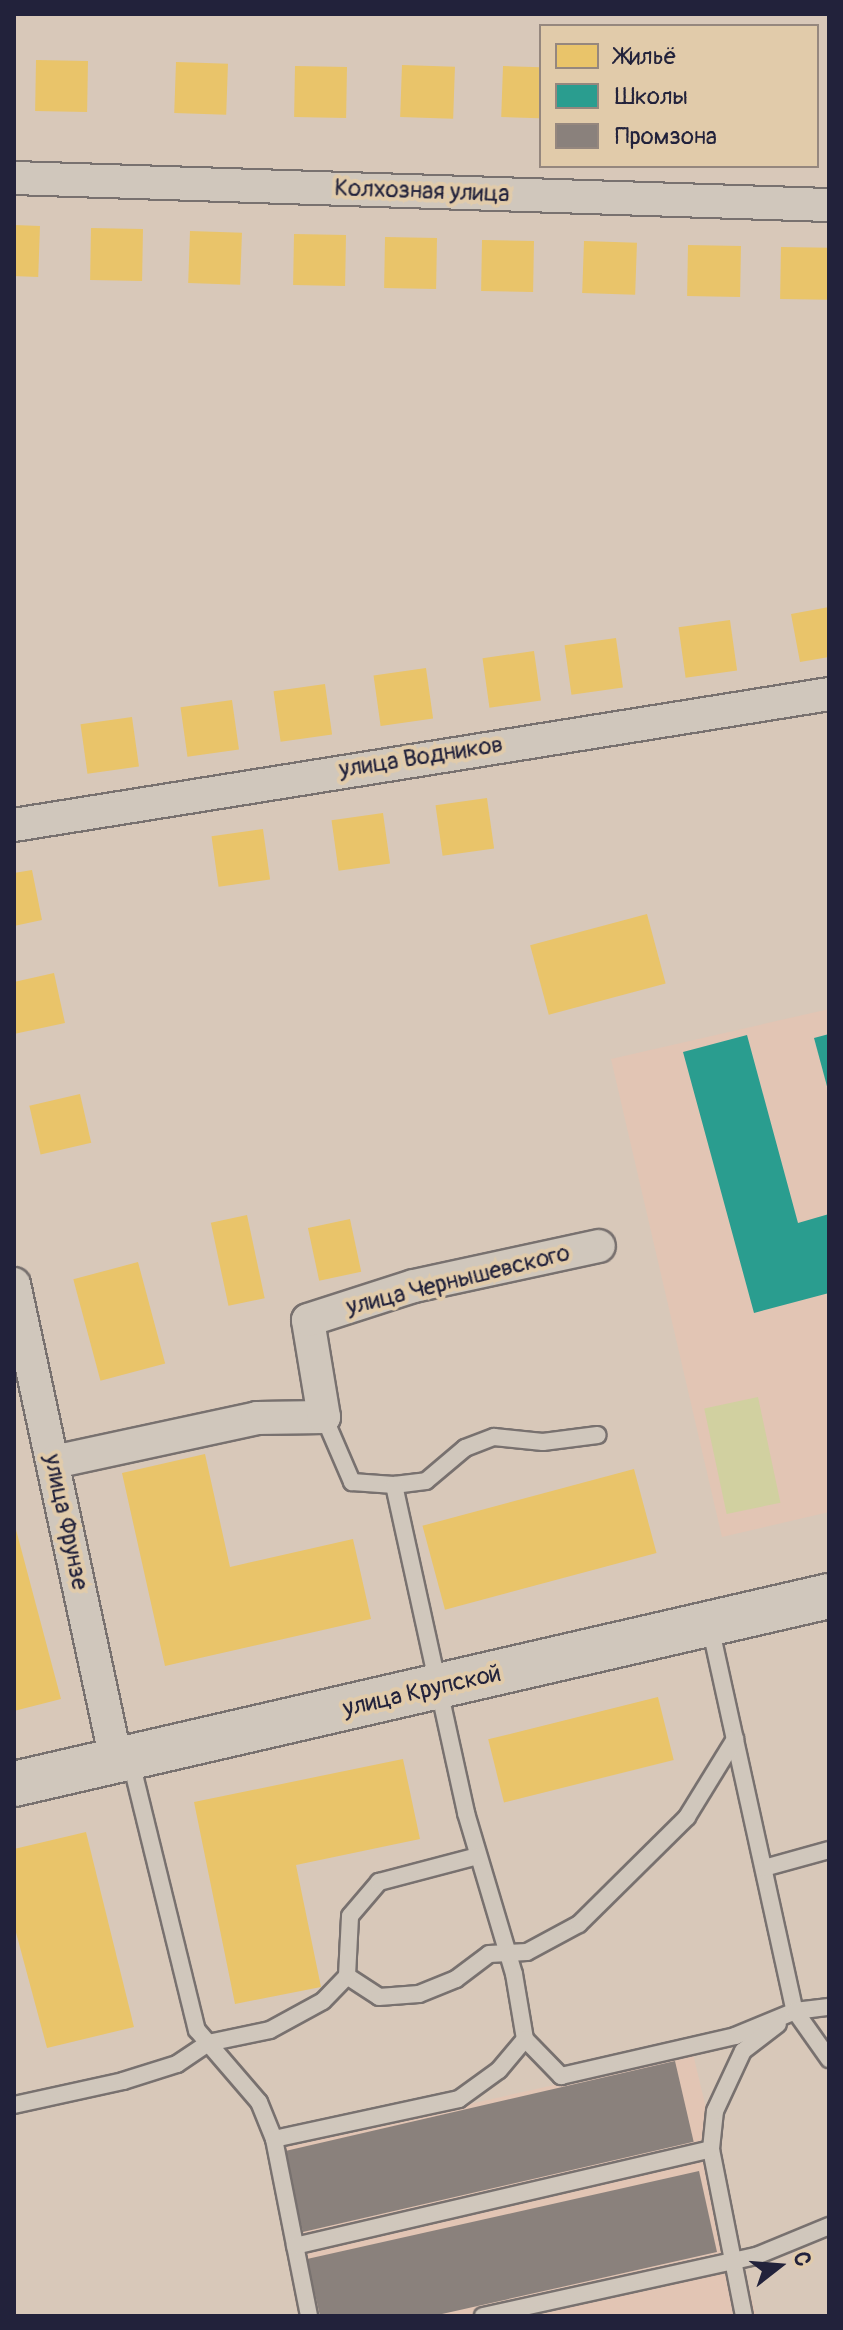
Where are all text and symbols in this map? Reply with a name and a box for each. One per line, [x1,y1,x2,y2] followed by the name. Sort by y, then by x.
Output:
[539,24,819,168] legend
[615,42,677,71] text: Жильё
[615,82,688,111] text: Школы
[615,122,717,151] text: Промзона
[334,174,510,208] street label: Колхозная улица
[337,730,505,784] street label: улица Водников
[343,1238,573,1322] street label: улица Чернышевского
[38,1452,94,1592] street label: улица Фрунзе
[340,1659,504,1723] street label: улица Крупской
[739,2226,819,2306] north arrow
[787,2248,817,2270] text: С

